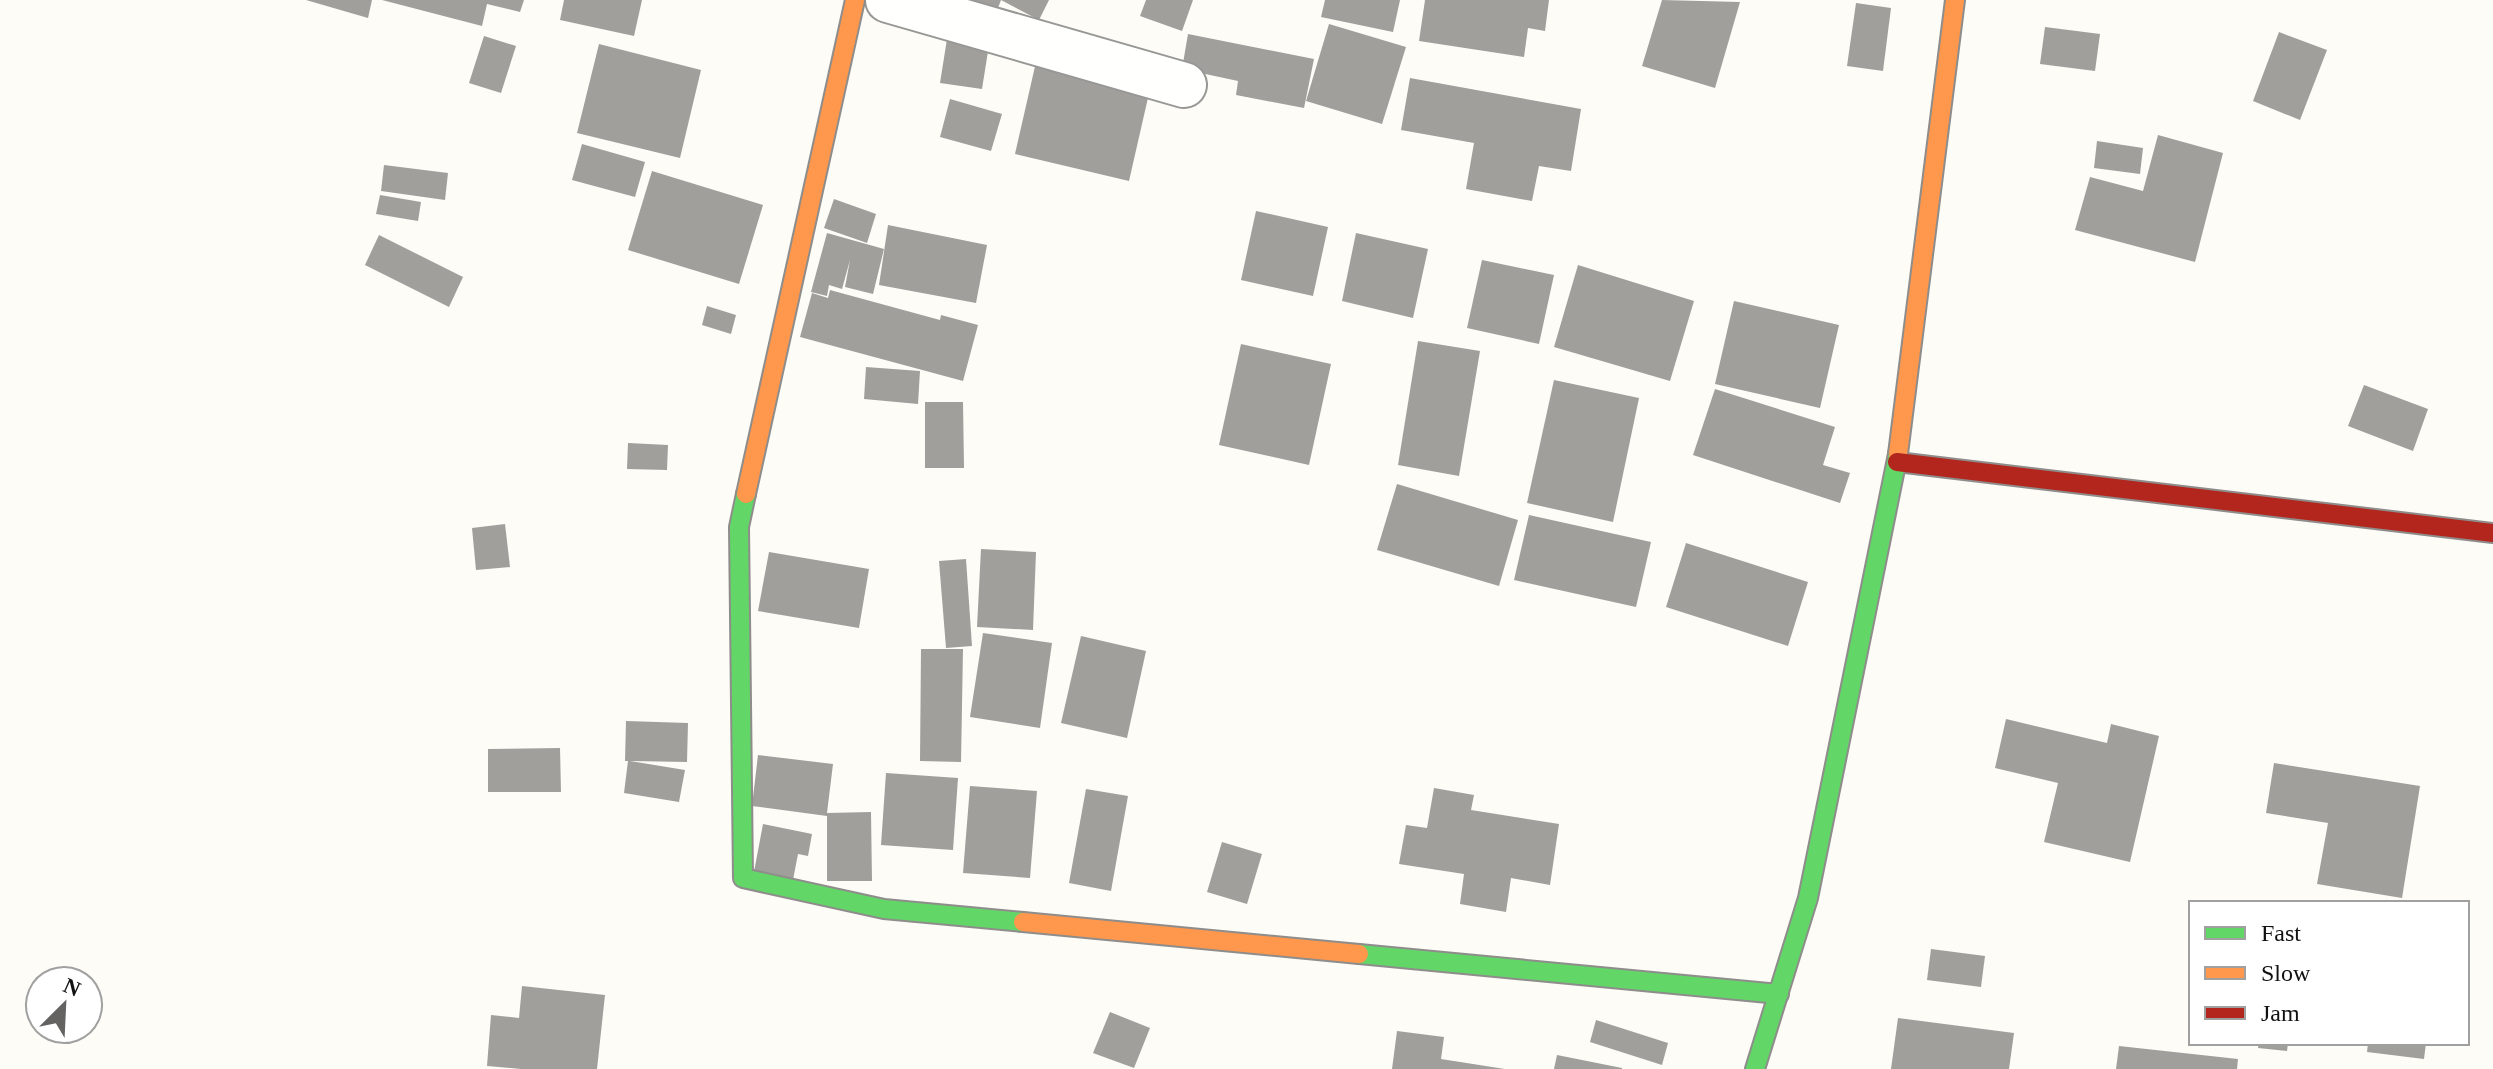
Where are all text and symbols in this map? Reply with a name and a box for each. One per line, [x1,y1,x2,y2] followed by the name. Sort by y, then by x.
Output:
[2189,901,2469,1045] legend
[2261,920,2301,946] text: Fast
[2261,960,2311,986] text: Slow
[24,965,104,1045] north arrow
[60,973,84,1002] text: N
[2261,1000,2300,1026] text: Jam

